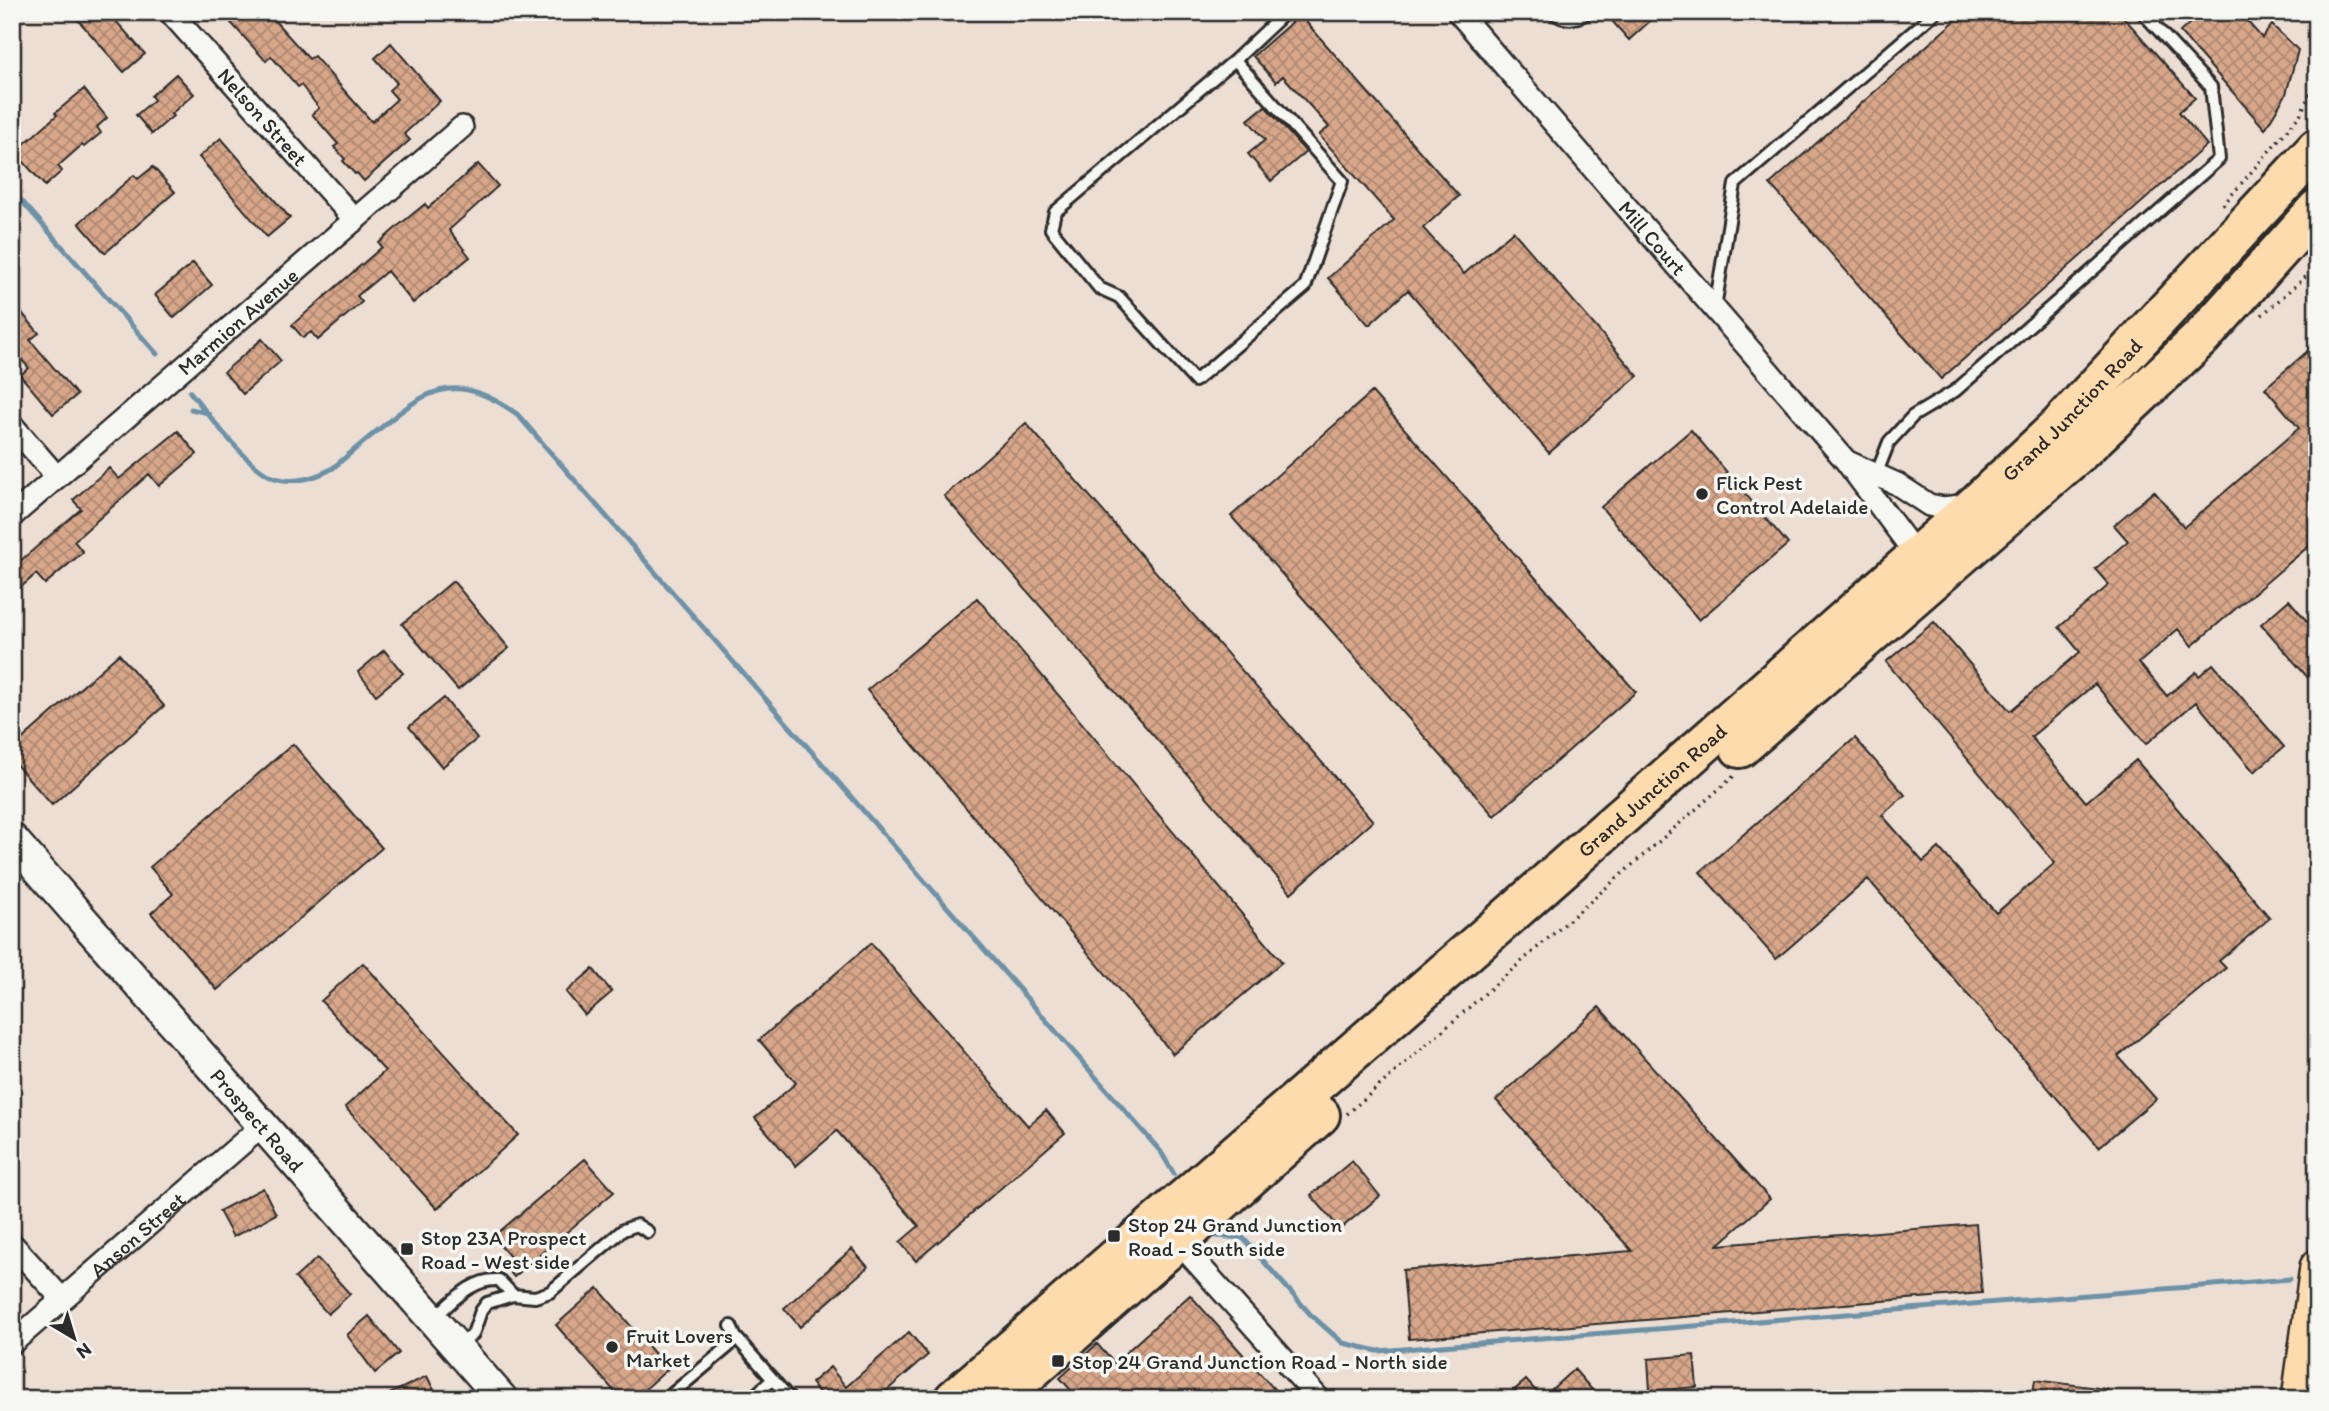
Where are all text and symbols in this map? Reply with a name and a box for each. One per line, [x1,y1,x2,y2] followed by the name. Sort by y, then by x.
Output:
[213,63,313,171] street label: Nelson Street
[1614,195,1692,280] street label: Mill Court
[172,262,303,380] street label: Marmion Avenue
[1996,333,2147,486] street label: Grand Junction Road
[1716,470,1868,519] place label: Flick Pest Control Adelaide
[1694,486,1710,502] marker: Flick Pest Control Adelaide
[1572,718,1731,862] street label: Grand Junction Road
[205,1063,310,1177] street label: Prospect Road
[85,1186,190,1282] street label: Anson Street
[1128,1212,1342,1261] place label: Stop 24 Grand Junction Road - South side
[421,1225,587,1274] place label: Stop 23A Prospect Road - West side
[1106,1228,1122,1244] marker: Stop 24 Grand Junction Road - South side
[399,1241,415,1257] marker: Stop 23A Prospect Road - West side
[38,1302,108,1372] north arrow
[626,1323,733,1372] place label: Fruit Lovers Market
[72,1338,96,1364] text: N
[604,1339,620,1355] marker: Fruit Lovers Market
[1072,1349,1448,1374] place label: Stop 24 Grand Junction Road - North side
[1050,1353,1066,1369] marker: Stop 24 Grand Junction Road - North side

